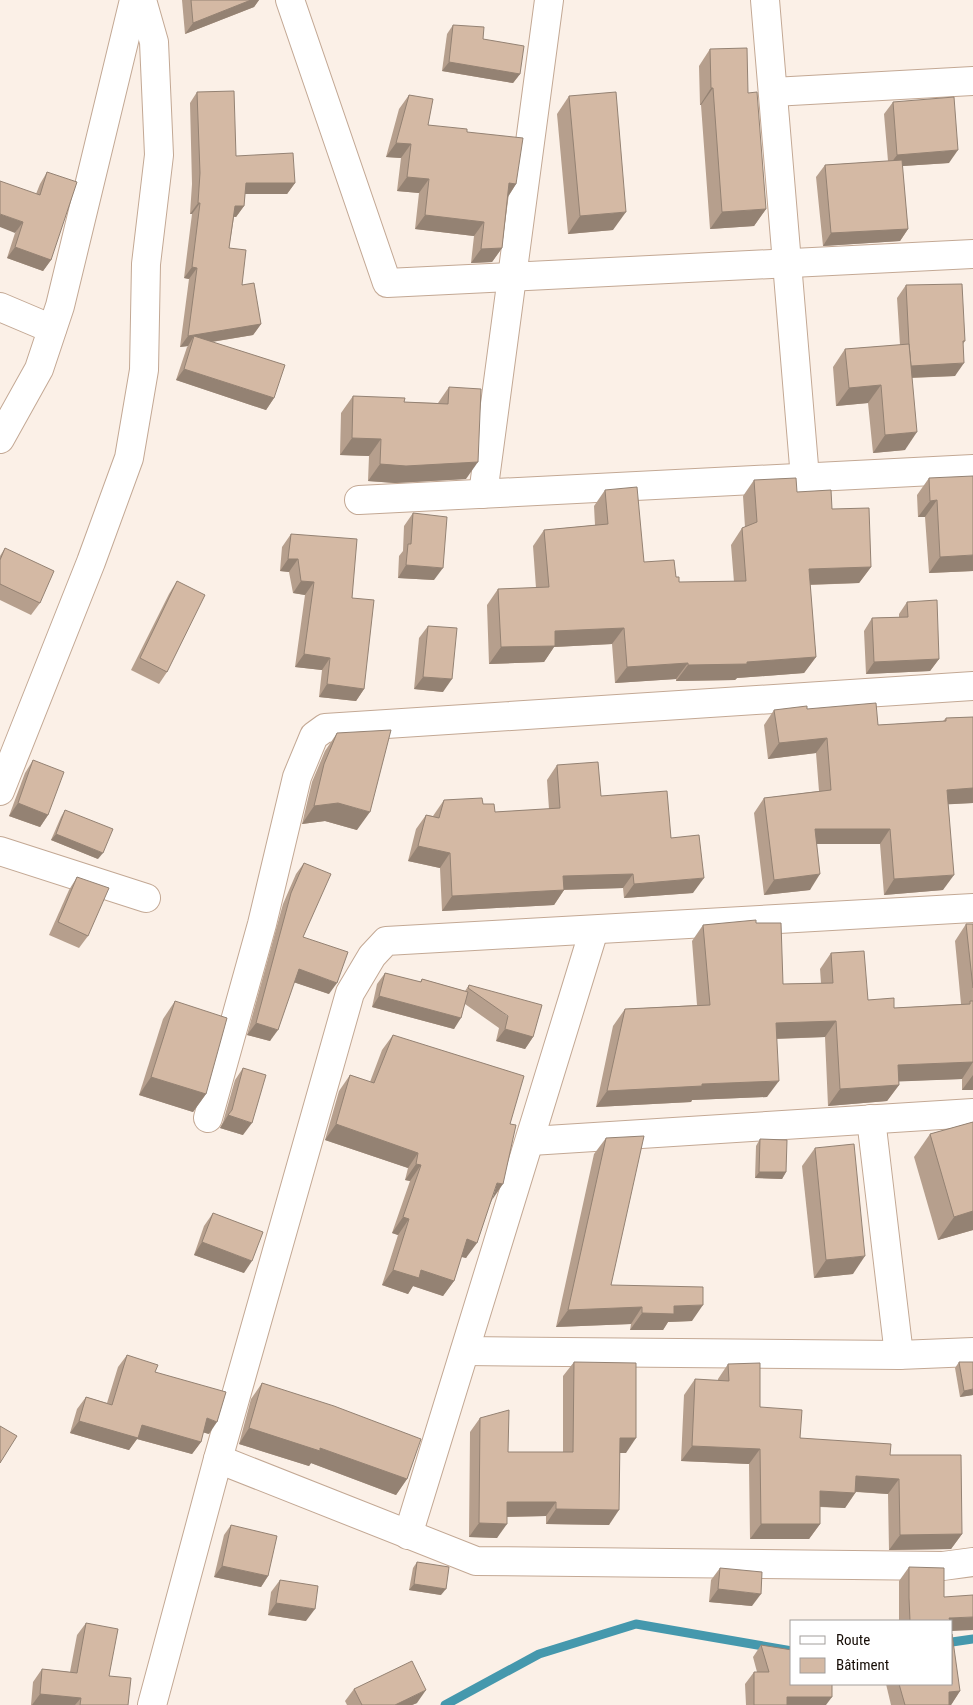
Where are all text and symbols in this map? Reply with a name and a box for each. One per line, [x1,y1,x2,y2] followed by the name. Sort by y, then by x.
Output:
[790,1620,953,1685] legend
[836,1631,870,1649] text: Route
[836,1656,889,1674] text: Bâtiment

